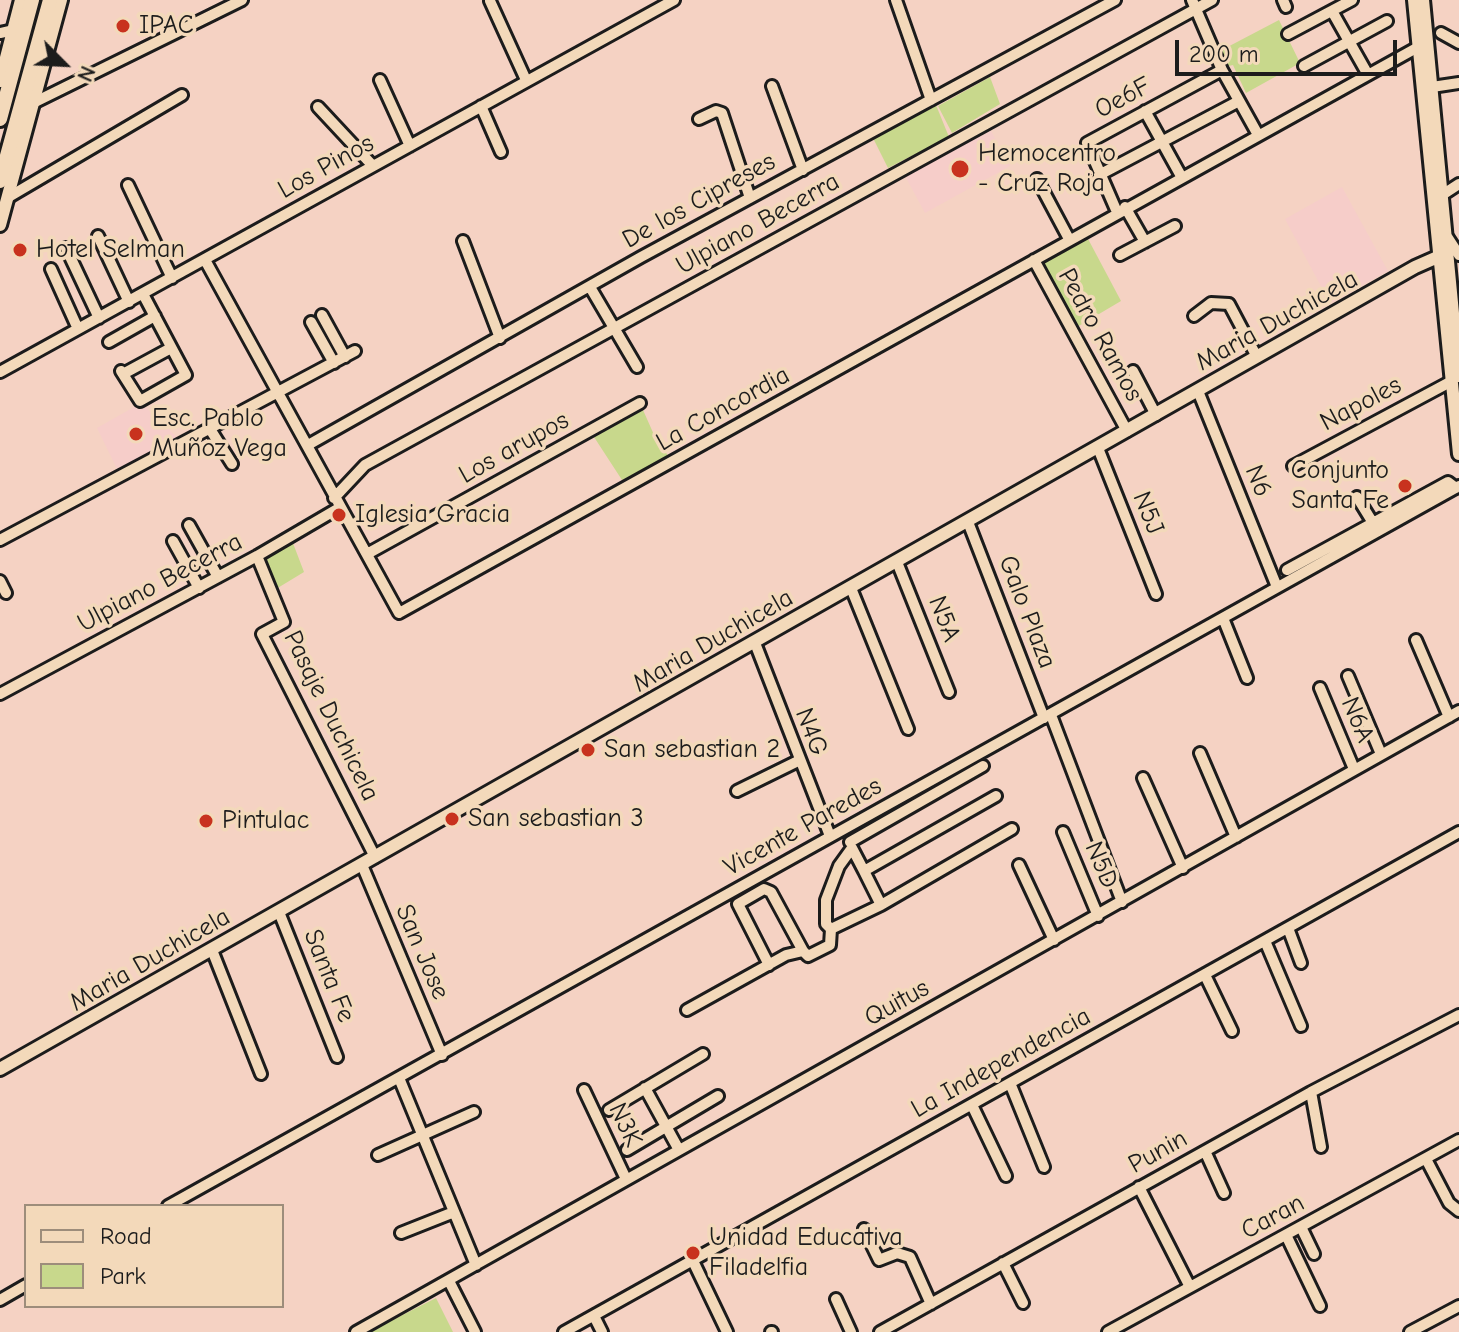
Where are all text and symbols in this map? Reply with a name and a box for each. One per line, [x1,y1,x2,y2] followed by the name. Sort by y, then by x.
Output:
[139,10,194,42] place label: IPAC
[114,17,132,35] marker: IPAC
[24,24,104,104] north arrow
[1179,24,1401,74] scale bar
[1189,40,1259,68] text: 200 m
[71,62,101,86] text: N
[1090,70,1156,126] street label: Oe6F
[273,128,379,206] street label: Los Pinos
[978,138,1116,200] place label: Hemocentro - Cruz Roja
[617,146,781,256] street label: De los Cipreses
[949,158,971,180] marker: Hemocentro - Cruz Roja
[671,166,845,282] street label: Ulpiano Becerra
[36,234,185,266] place label: Hotel Selman
[11,241,29,259] marker: Hotel Selman
[1051,263,1149,407] street label: Pedro Ramos
[1191,264,1363,378] street label: Maria Duchicela
[651,360,795,458] street label: La Concordia
[1315,370,1407,438] street label: Napoles
[152,403,287,464] place label: Esc. Pablo Muñoz Vega
[454,405,574,491] street label: Los arupos
[127,425,145,443] marker: Esc. Pablo Muñoz Vega
[1291,455,1389,516] place label: Conjunto Santa Fe
[1238,461,1278,501] street label: N6
[1396,477,1414,495] marker: Conjunto Santa Fe
[1125,487,1171,539] street label: N5J
[355,499,510,531] place label: Iglesia Gracia
[330,506,348,524] marker: Iglesia Gracia
[72,527,248,639] street label: Ulpiano Becerra
[991,551,1063,673] street label: Galo Plaza
[627,582,799,700] street label: Maria Duchicela
[921,592,967,646] street label: N5A
[276,626,386,806] street label: Pasaje Duchicela
[1334,693,1380,747] street label: N6A
[788,704,834,760] street label: N4G
[604,734,780,766] place label: San sebastian 2
[579,741,597,759] marker: San sebastian 2
[719,771,887,883] street label: Vicente Paredes
[468,803,644,835] place label: San sebastian 3
[222,805,309,837] place label: Pintulac
[443,810,461,828] marker: San sebastian 3
[197,812,215,830] marker: Pintulac
[1077,837,1125,893] street label: N5D
[388,900,456,1004] street label: San Jose
[64,901,236,1019] street label: Maria Duchicela
[296,925,362,1027] street label: Santa Fe
[859,973,935,1033] street label: Quitus
[906,1001,1096,1125] street label: La Independencia
[601,1098,649,1152] street label: N3K
[1123,1123,1193,1181] street label: Punin
[1236,1187,1310,1247] street label: Caran
[24,1204,284,1308] legend
[100,1222,152,1250] text: Road
[709,1222,903,1284] place label: Unidad Educativa Filadelfia
[684,1244,702,1262] marker: Unidad Educativa Filadelfia
[100,1262,146,1290] text: Park

